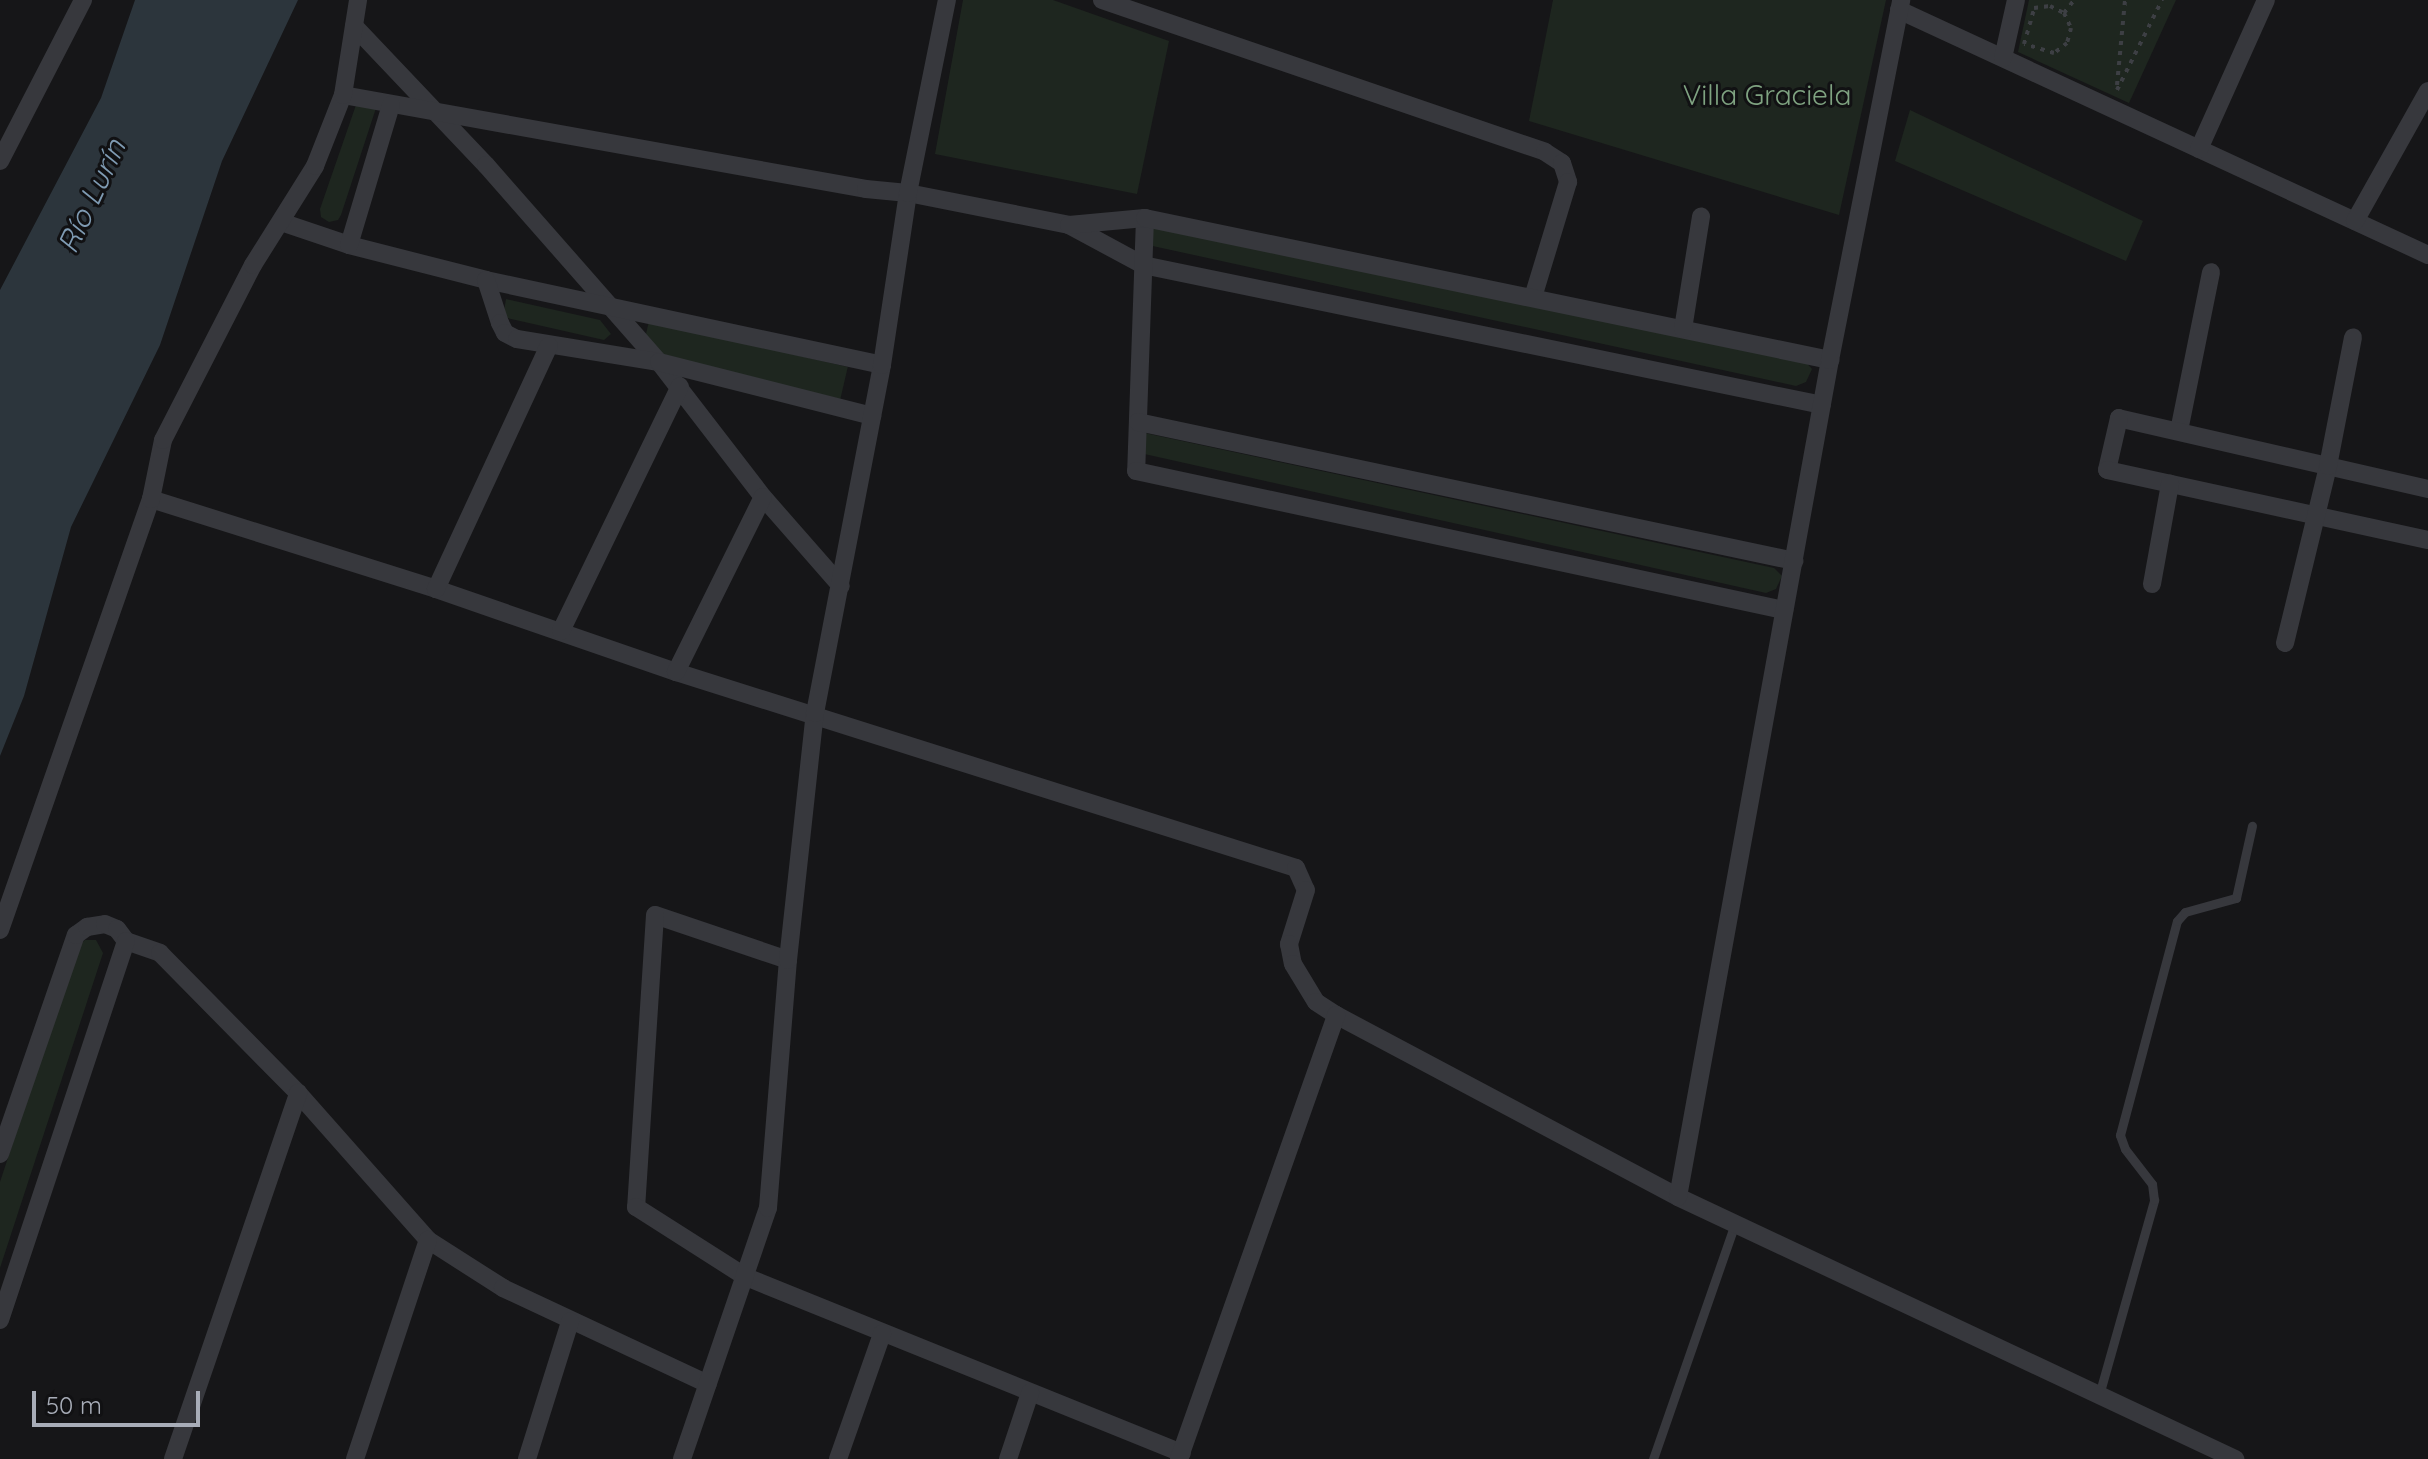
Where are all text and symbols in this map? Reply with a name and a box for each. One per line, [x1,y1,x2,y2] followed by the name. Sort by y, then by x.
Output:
[1683,78,1851,112] park label: Villa Graciela
[49,133,133,259] water label: Río Lurín
[36,1375,204,1425] scale bar
[46,1390,102,1420] text: 50 m

